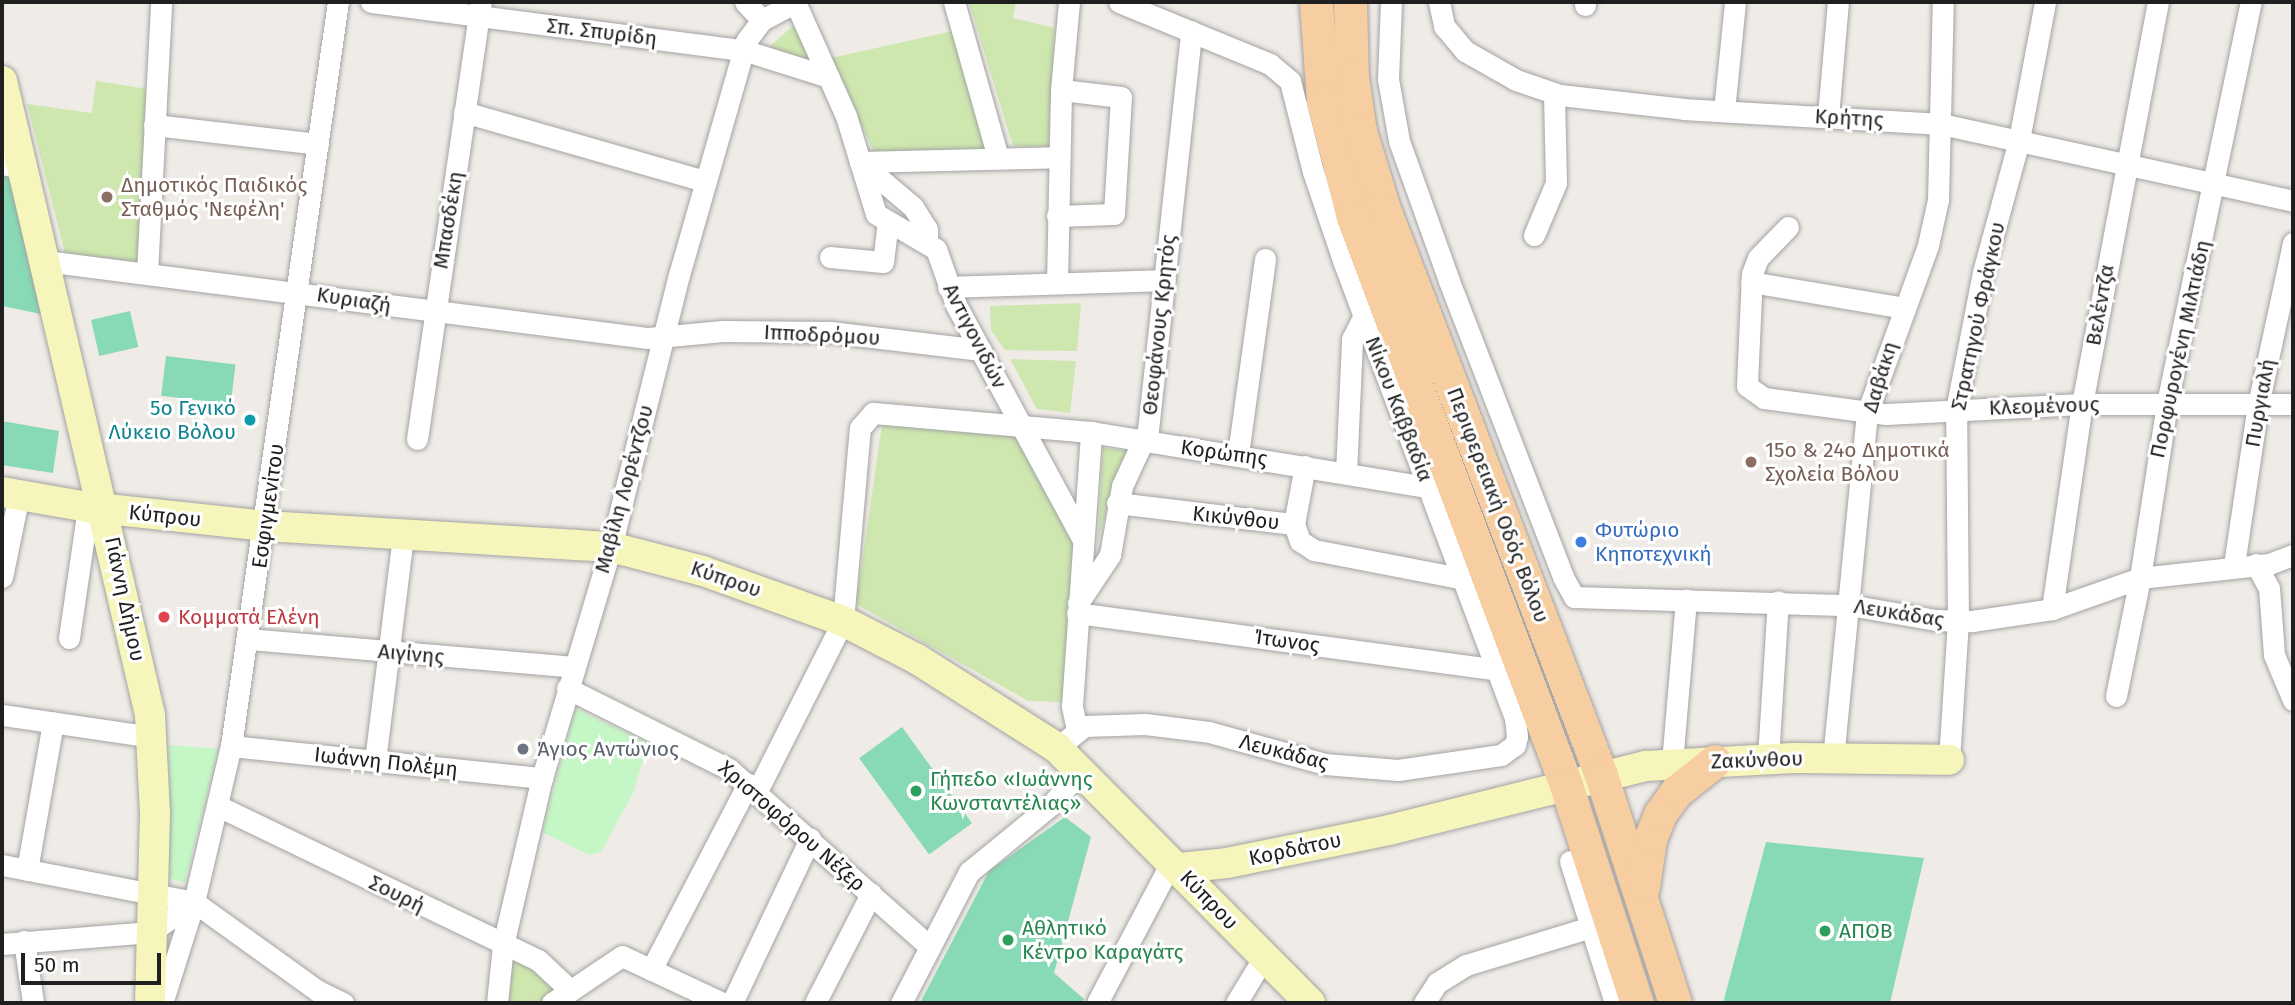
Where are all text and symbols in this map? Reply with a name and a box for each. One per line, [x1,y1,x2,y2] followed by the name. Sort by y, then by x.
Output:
[545,13,659,51] street label: Σπ. Σπυρίδη
[1814,104,1884,132] street label: Κρήτης
[428,169,468,271] street label: Μπασδέκη
[121,172,307,222] place label: Δημοτικός Παιδικός Σταθμός 'Νεφέλη'
[99,189,115,205] marker: Δημοτικός Παιδικός Σταθμός 'Νεφέλη'
[1946,220,2010,412] street label: Στρατηγού Φράγκου
[1137,233,1181,417] street label: Θεοφάνους Κρητός
[2145,238,2215,460] street label: Πορφυρογένη Μιλτιάδη
[2080,262,2120,348] street label: Βελέντζα
[938,279,1012,393] street label: Αντιγονιδών
[315,282,393,318] street label: Κυριαζή
[763,319,881,351] street label: Ιπποδρόμου
[1360,333,1438,485] street label: Νίκου Καββαδία
[1857,338,1903,416] street label: Δαβάκη
[2240,357,2280,449] street label: Πυργιαλή
[1441,384,1555,626] street label: Περιφερειακή Οδός Βόλου
[1988,391,2100,421] street label: Κλεομένους
[108,395,236,445] place label: 5ο Γενικό Λύκειο Βόλου
[589,402,659,576] street label: Μαβίλη Λορέντζου
[242,412,258,428] marker: 5ο Γενικό Λύκειο Βόλου
[1179,434,1269,472] street label: Κορώπης
[1765,437,1950,487] place label: 15ο & 24ο Δημοτικά Σχολεία Βόλου
[247,442,289,570] street label: Εσφιγμενίτου
[1743,454,1759,470] marker: 15ο & 24ο Δημοτικά Σχολεία Βόλου
[127,500,203,532] street label: Κύπρου
[1191,501,1281,535] street label: Κικύνθου
[1595,517,1712,567] place label: Φυτώριο Κηποτεχνική
[100,534,150,664] street label: Γιάννη Δήμου
[1573,534,1589,550] marker: Φυτώριο Κηποτεχνική
[687,555,765,603] street label: Κύπρου
[1852,593,1946,633] street label: Λευκάδας
[178,604,320,630] place label: Κομματά Ελένη
[156,609,172,625] marker: Κομματά Ελένη
[1253,624,1321,658] street label: Ίτωνος
[377,639,445,669] street label: Αιγίνης
[1237,729,1331,775] street label: Λευκάδας
[537,736,679,762] place label: Άγιος Αντώνιος
[515,741,531,757] marker: Άγιος Αντώνιος
[313,742,459,782] street label: Ιωάννη Πολέμη
[1710,746,1804,774] street label: Ζακύνθου
[713,755,871,897] street label: Χριστοφόρου Νέζερ
[930,766,1092,816] place label: Γήπεδο «Ιωάννης Κωνσταντέλιας»
[908,783,924,799] marker: Γήπεδο «Ιωάννης Κωνσταντέλιας»
[1246,827,1344,871] street label: Κορδάτου
[1175,865,1243,935] street label: Κύπρου
[365,870,429,918] street label: Σουρή
[1022,915,1183,965] place label: Αθλητικό Κέντρο Καραγάτς
[1839,918,1893,944] place label: ΑΠΟΒ
[1817,923,1833,939] marker: ΑΠΟΒ
[1000,932,1016,948] marker: Αθλητικό Κέντρο Καραγάτς
[24,939,164,983] scale bar
[34,952,80,978] text: 50 m

